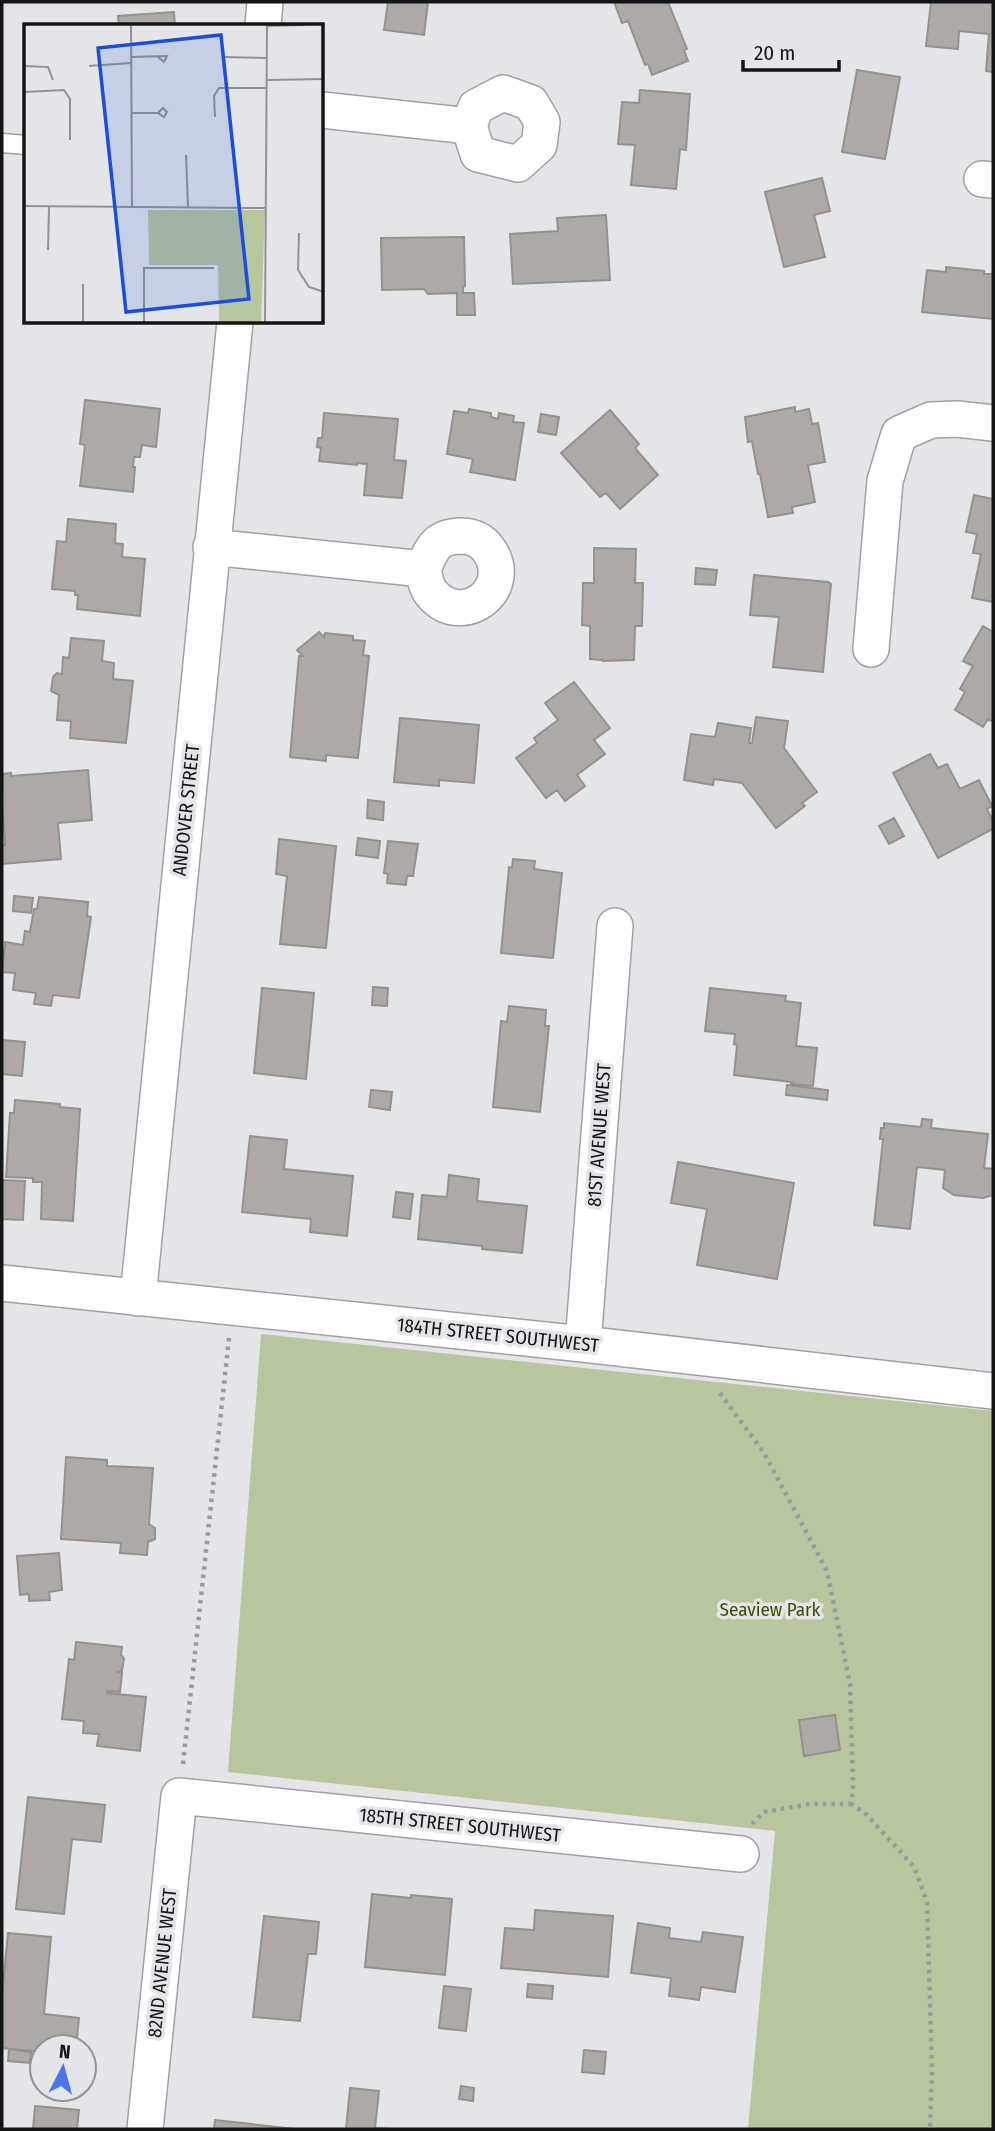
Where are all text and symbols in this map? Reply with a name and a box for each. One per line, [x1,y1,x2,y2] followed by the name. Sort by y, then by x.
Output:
[24,24,324,324] inset map
[743,28,839,72] scale bar
[754,40,795,66] text: 20 m
[168,743,204,877] street label: ANDOVER STREET
[583,1062,616,1208] street label: 81ST AVENUE WEST
[396,1313,600,1357] street label: 184TH STREET SOUTHWEST
[720,1598,821,1621] park label: Seaview Park
[358,1803,562,1847] street label: 185TH STREET SOUTHWEST
[143,1887,181,2039] street label: 82ND AVENUE WEST
[28,2033,98,2103] north arrow
[58,2040,72,2064] text: N

